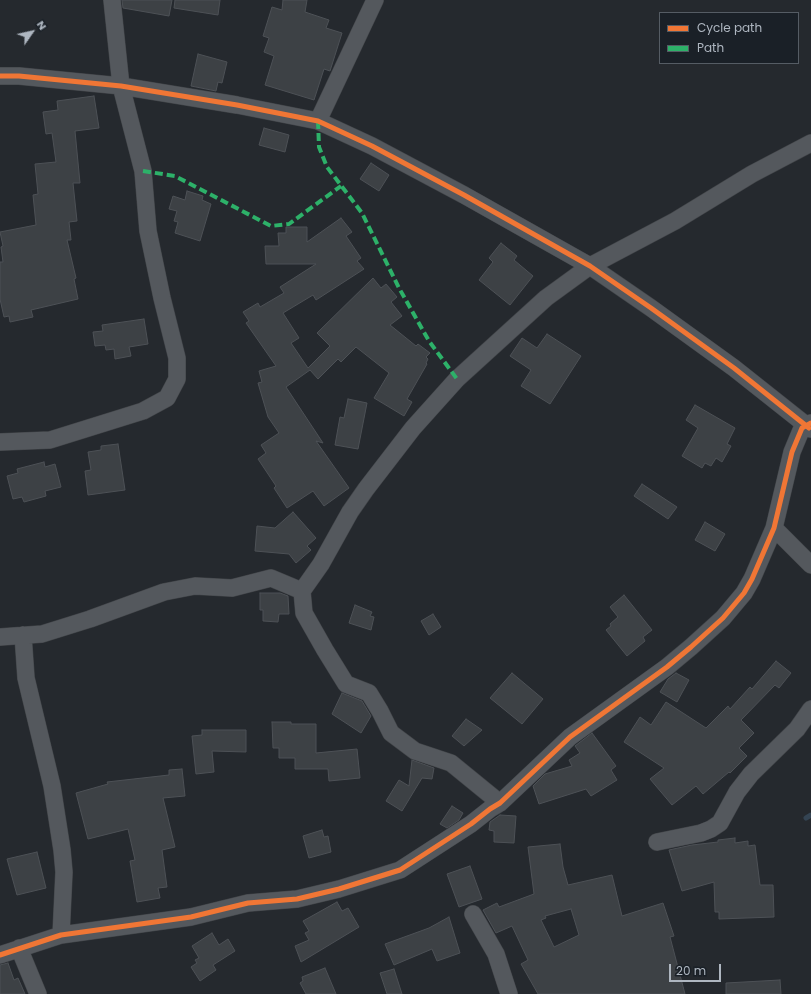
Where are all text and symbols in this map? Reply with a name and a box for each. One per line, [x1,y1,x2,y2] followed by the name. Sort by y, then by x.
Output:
[12,12,52,52] north arrow
[659,12,799,64] legend
[33,17,51,33] text: N
[697,19,762,36] text: Cycle path
[697,39,724,56] text: Path
[671,956,723,982] scale bar
[676,962,706,979] text: 20 m

